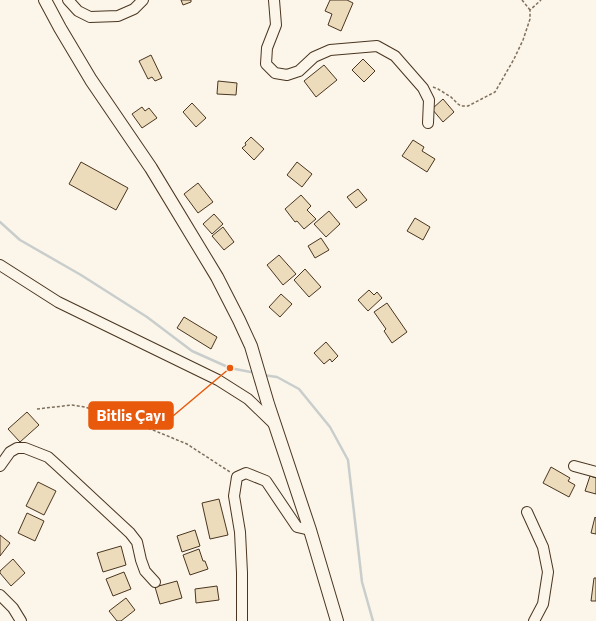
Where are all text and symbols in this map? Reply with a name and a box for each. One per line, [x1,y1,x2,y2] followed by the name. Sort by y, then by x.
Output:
[89,402,173,429] callout: Bitlis Çayı
[97,406,165,424] text: Bitlis Çayı

